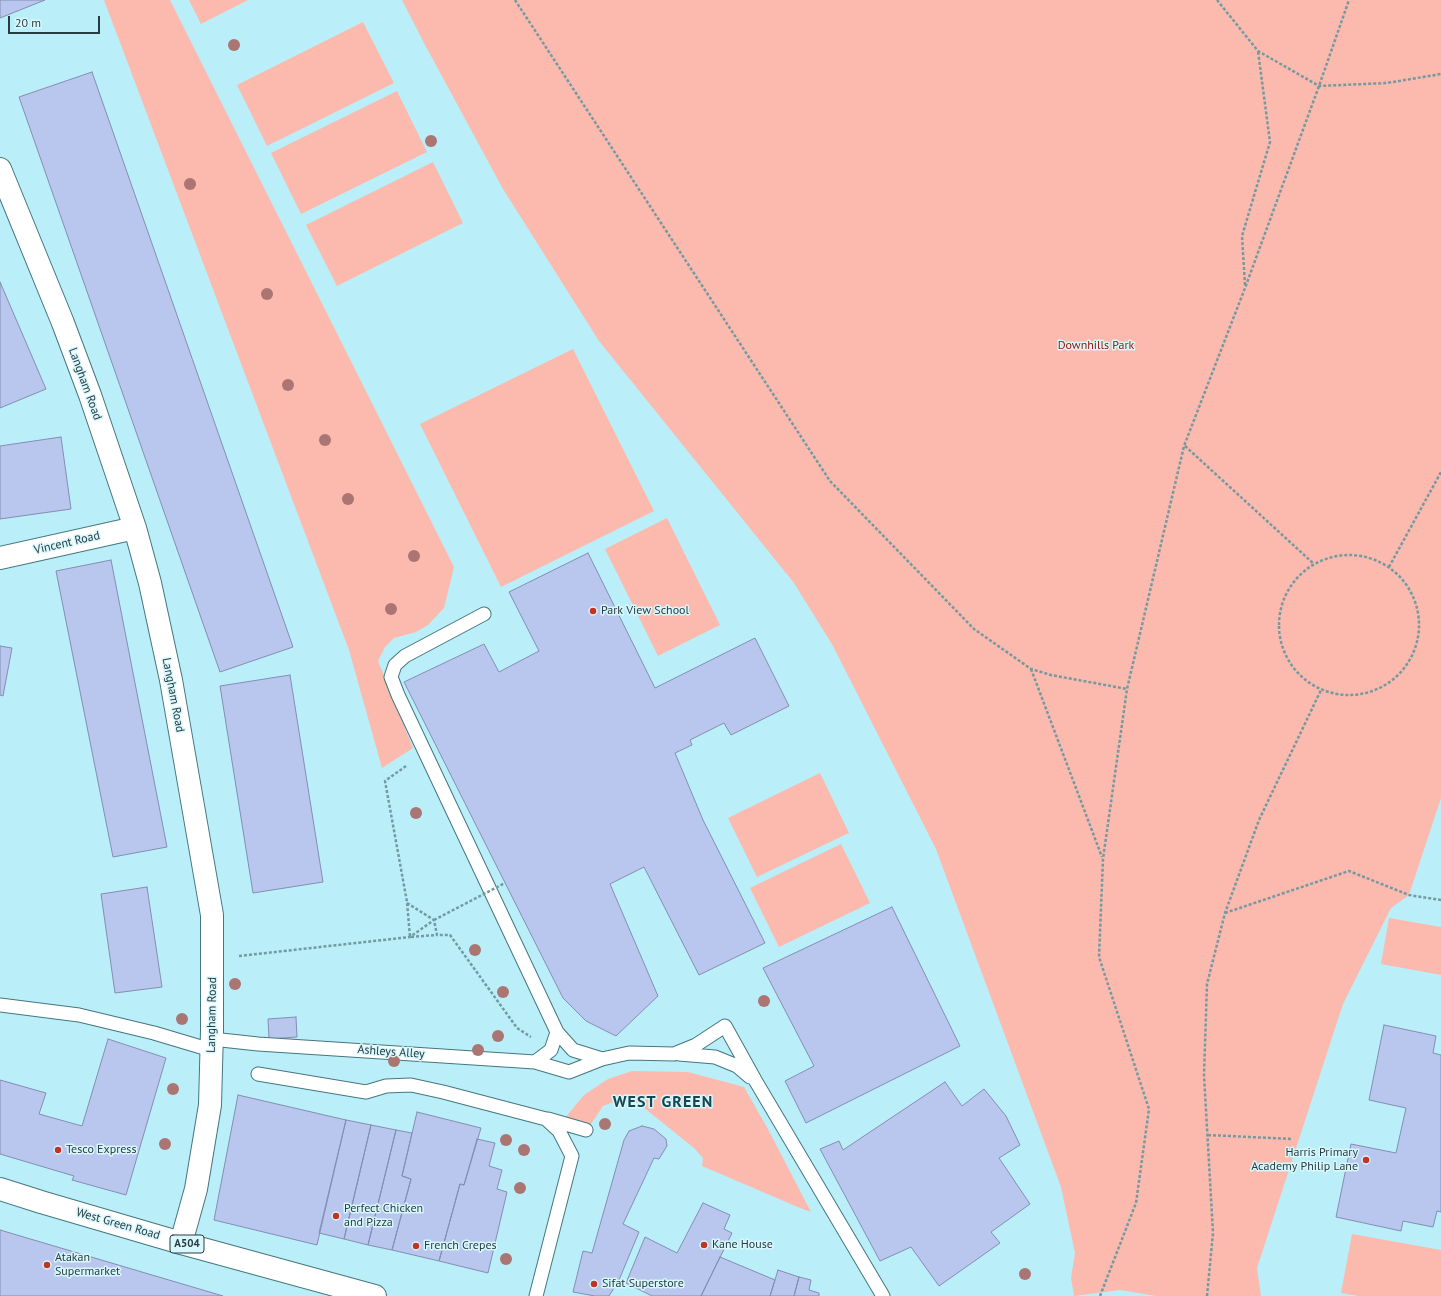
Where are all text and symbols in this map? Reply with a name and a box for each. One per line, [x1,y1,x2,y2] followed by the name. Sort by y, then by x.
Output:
[10,8,102,34] scale bar
[15,15,41,30] text: 20 m
[1058,339,1134,353] park label: Downhills Park
[65,346,105,422] street label: Langham Road
[33,528,101,558] street label: Vincent Road
[601,604,689,618] place label: Park View School
[588,606,598,616] marker: Park View School
[159,656,187,734] street label: Langham Road
[204,977,220,1053] street label: Langham Road
[357,1042,425,1062] street label: Ashleys Alley
[613,1092,713,1112] district label: WEST GREEN
[66,1143,136,1157] place label: Tesco Express
[53,1145,63,1155] marker: Tesco Express
[1251,1146,1358,1174] place label: Harris Primary Academy Philip Lane
[1361,1155,1371,1165] marker: Harris Primary Academy Philip Lane
[344,1202,423,1230] place label: Perfect Chicken and Pizza
[74,1205,162,1243] street label: West Green Road
[331,1211,341,1221] marker: Perfect Chicken and Pizza
[170,1235,204,1253] road number: A504
[712,1238,773,1252] place label: Kane House
[424,1239,497,1253] place label: French Crepes
[699,1240,709,1250] marker: Kane House
[411,1241,421,1251] marker: French Crepes
[55,1251,120,1279] place label: Atakan Supermarket
[42,1260,52,1270] marker: Atakan Supermarket
[602,1277,684,1291] place label: Sifat Superstore
[589,1279,599,1289] marker: Sifat Superstore

